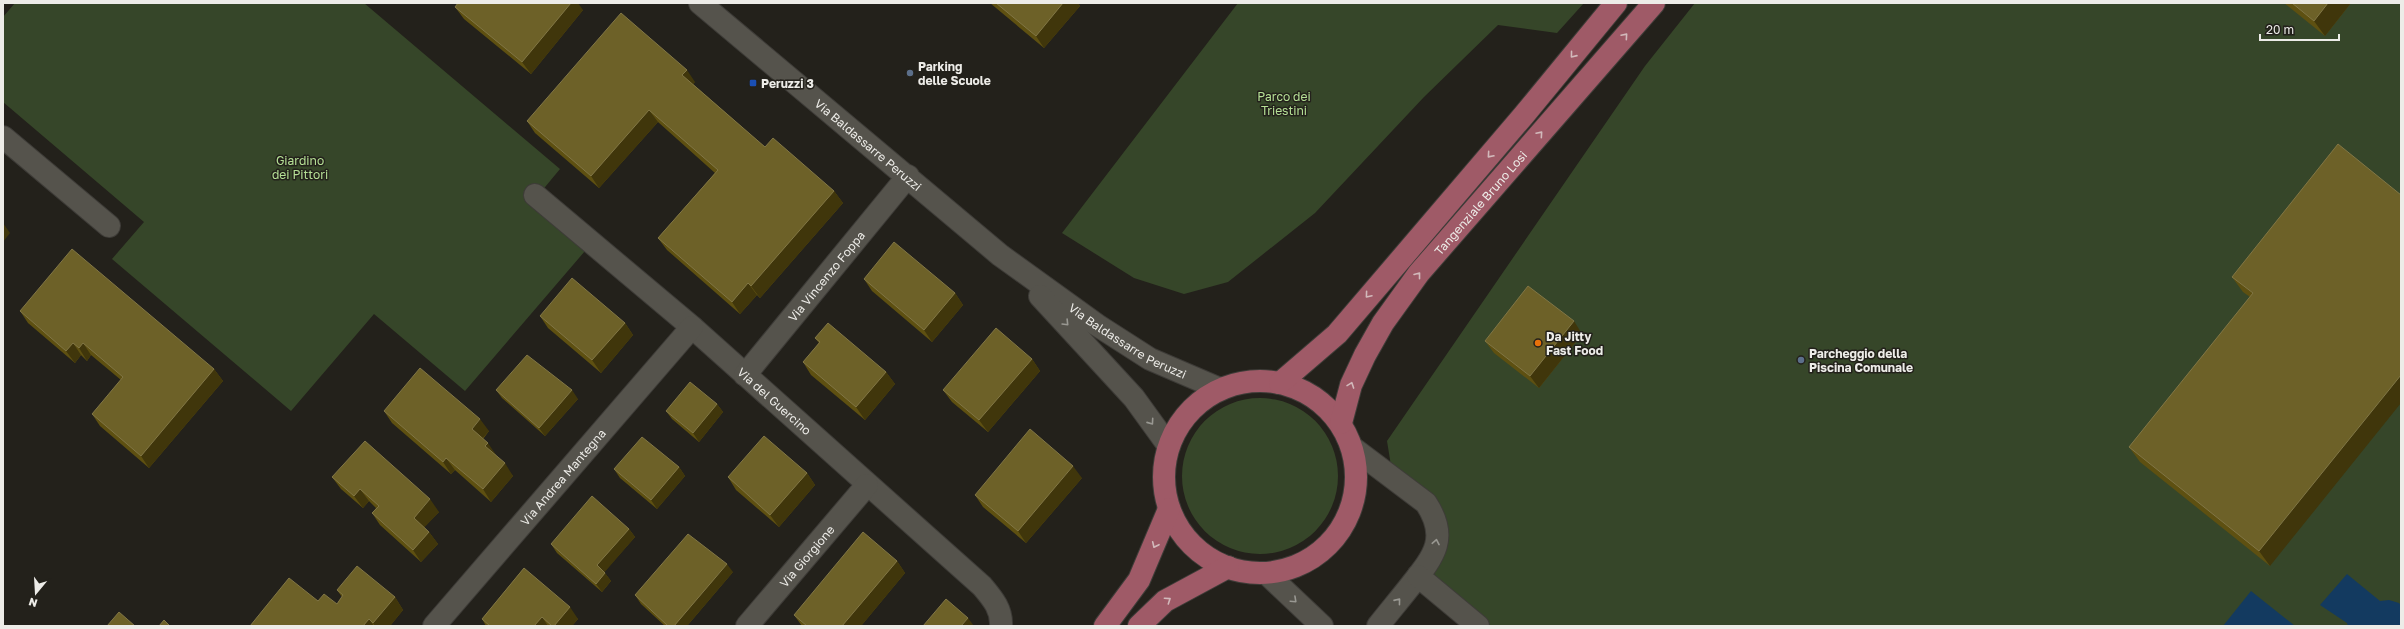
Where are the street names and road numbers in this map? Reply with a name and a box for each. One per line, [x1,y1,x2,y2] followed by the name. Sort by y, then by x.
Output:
[812,95,925,194] street label: Via Baldassarre Peruzzi
[1431,147,1530,258] street label: Tangenziale Bruno Losi
[785,228,868,324] street label: Via Vincenzo Foppa
[1066,300,1189,381] street label: Via Baldassarre Peruzzi
[735,364,815,438] street label: Via del Guercino
[517,425,609,528] street label: Via Andrea Mantegna
[776,522,837,590] street label: Via Giorgione

